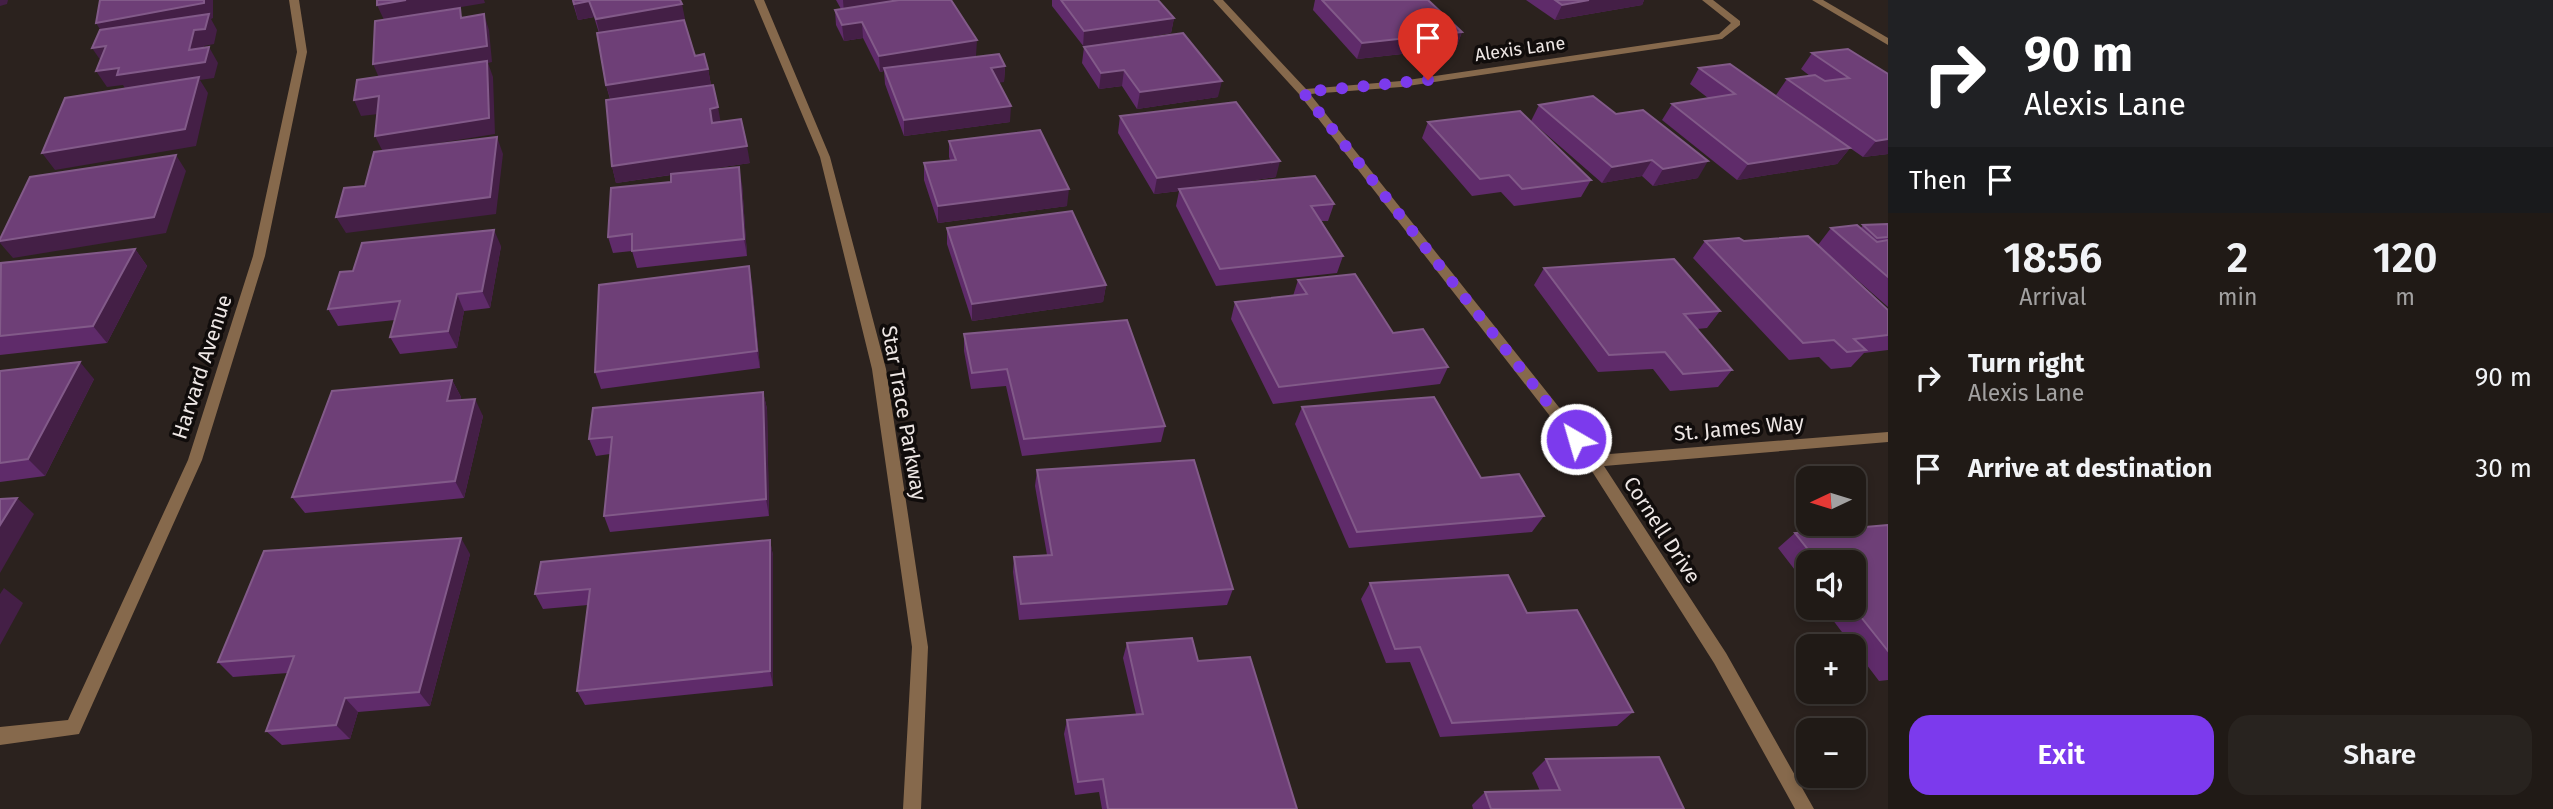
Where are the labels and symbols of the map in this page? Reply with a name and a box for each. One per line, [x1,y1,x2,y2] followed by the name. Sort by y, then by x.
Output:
[1398,8,1458,80] pin
[1473,32,1567,66] street label: Alexis Lane
[166,291,238,443] street label: Harvard Avenue
[876,323,932,503] street label: Star Trace Parkway
[1539,402,1613,476] position arrow
[1673,409,1806,447] street label: St. James Way
[1796,466,1866,536] north arrow
[1618,472,1706,588] street label: Cornell Drive

